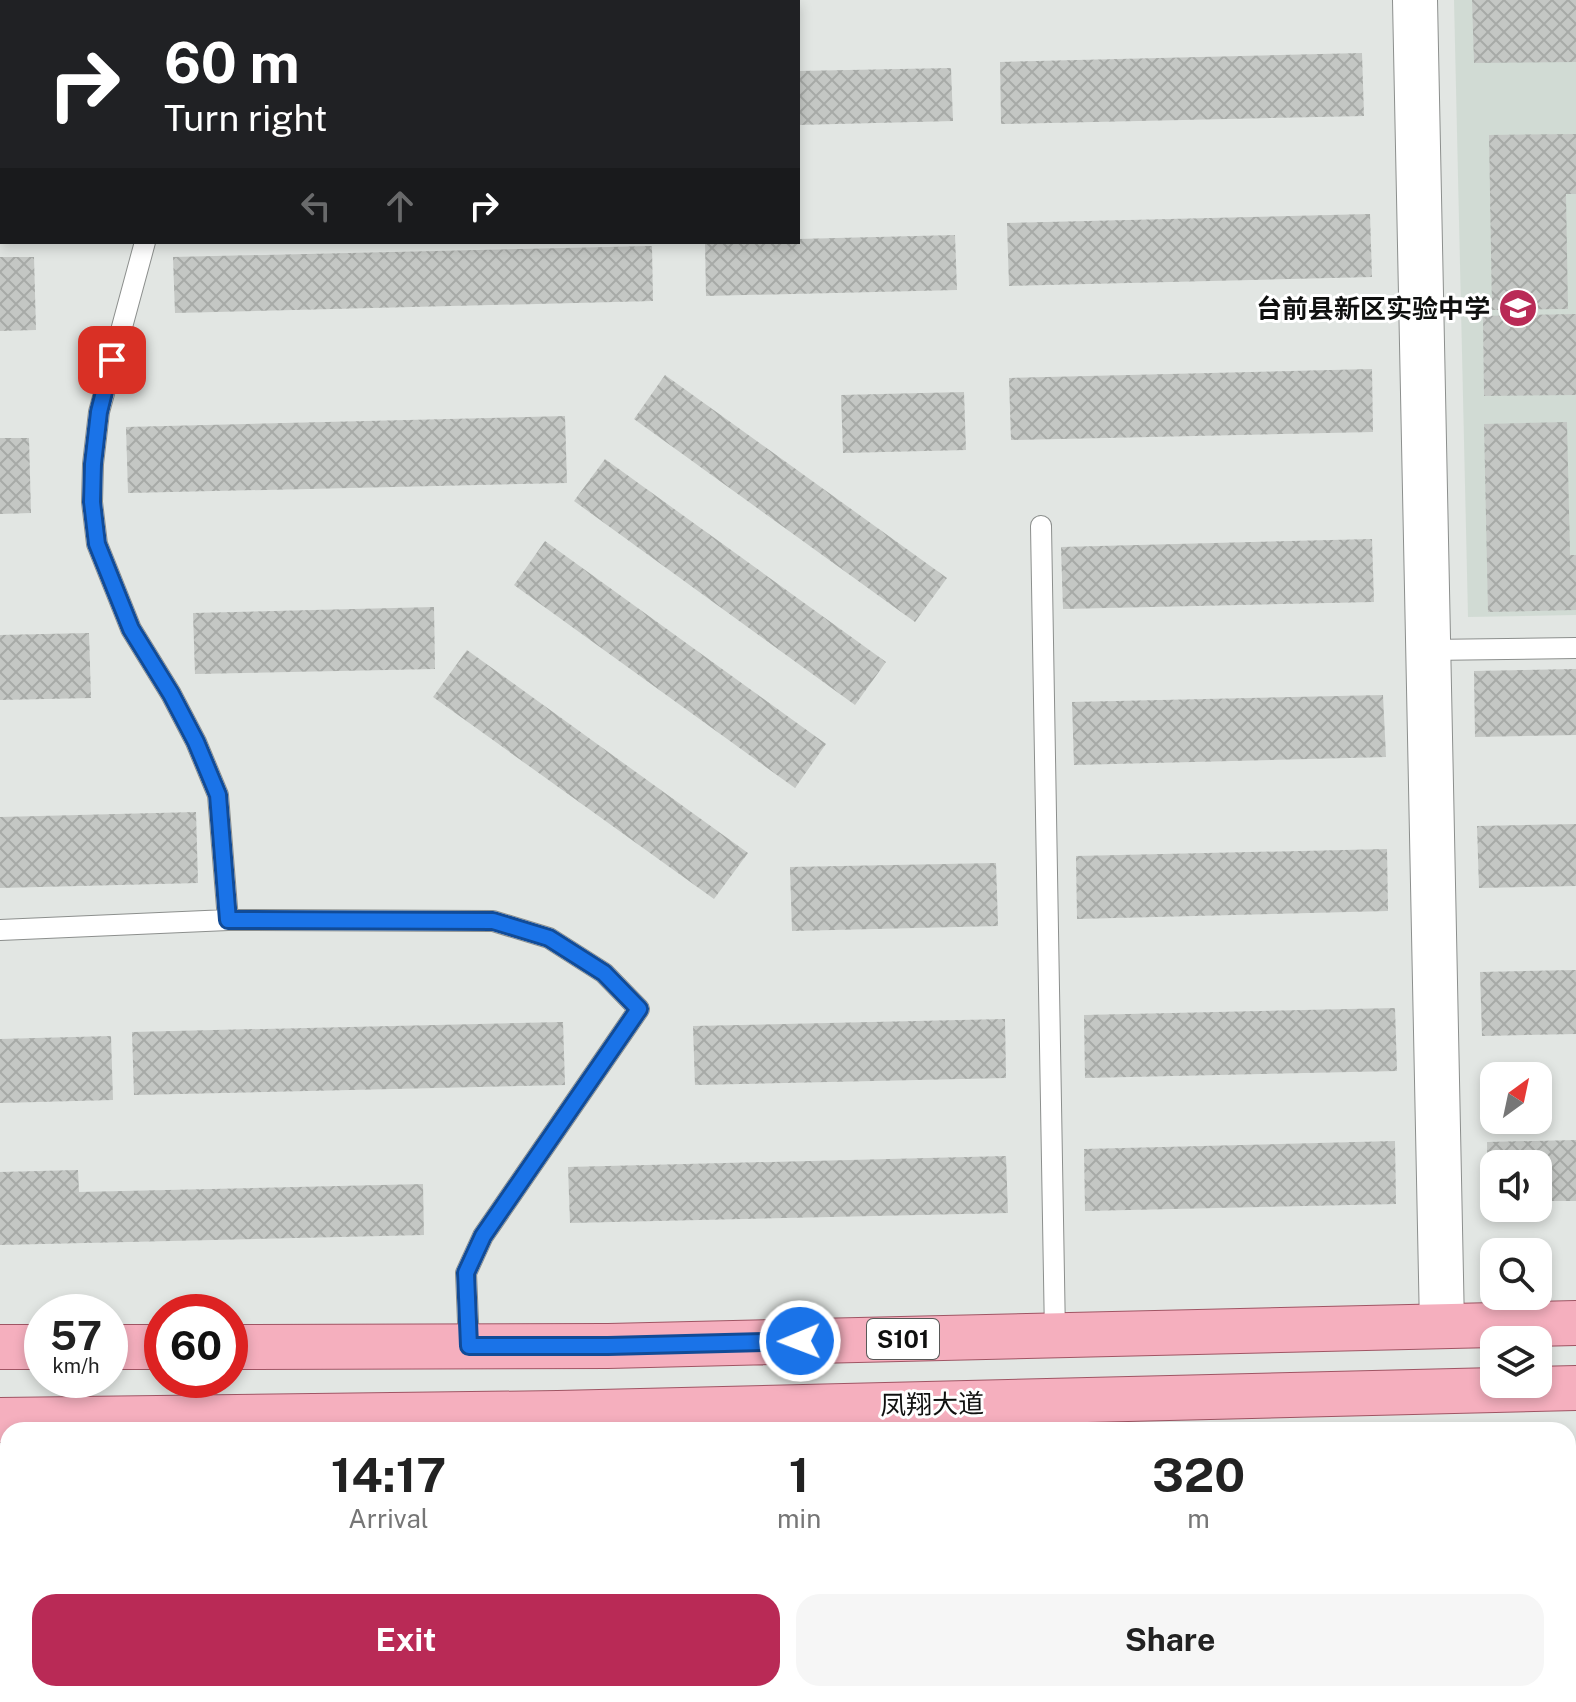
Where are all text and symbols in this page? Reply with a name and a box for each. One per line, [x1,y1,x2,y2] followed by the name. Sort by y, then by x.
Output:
[164,30,300,96] text: 60 m
[32,32,136,136] icon: right
[164,97,327,139] text: Turn right
[294,184,338,228] icon: left
[378,184,422,228] icon: ahead
[462,184,506,228] icon: right
[1497,287,1539,329] school or university icon: 台前县新区实验中学
[1256,293,1490,324] place label: 台前县新区实验中学
[78,326,146,394] pin
[90,338,134,382] icon: arrive
[1480,1062,1552,1134] north arrow
[1480,1062,1552,1398] map controls
[1480,1150,1552,1222] button: sound
[1480,1238,1552,1310] button: search
[144,1294,248,1398] speed limit sign: 60
[758,1299,842,1383] position arrow
[50,1312,102,1359] text: 57
[867,1319,939,1359] road number: S101
[1480,1326,1552,1398] button: layers
[52,1354,100,1378] text: km/h
[880,1388,984,1420] street label: 凤翔大道
[331,1446,446,1503] text: 14:17
[789,1446,809,1503] text: 1
[1152,1446,1245,1503] text: 320
[348,1503,429,1534] text: Arrival
[777,1503,821,1534] text: min
[1187,1503,1210,1534] text: m
[32,1594,780,1686] button: Exit
[796,1594,1544,1686] button: Share

